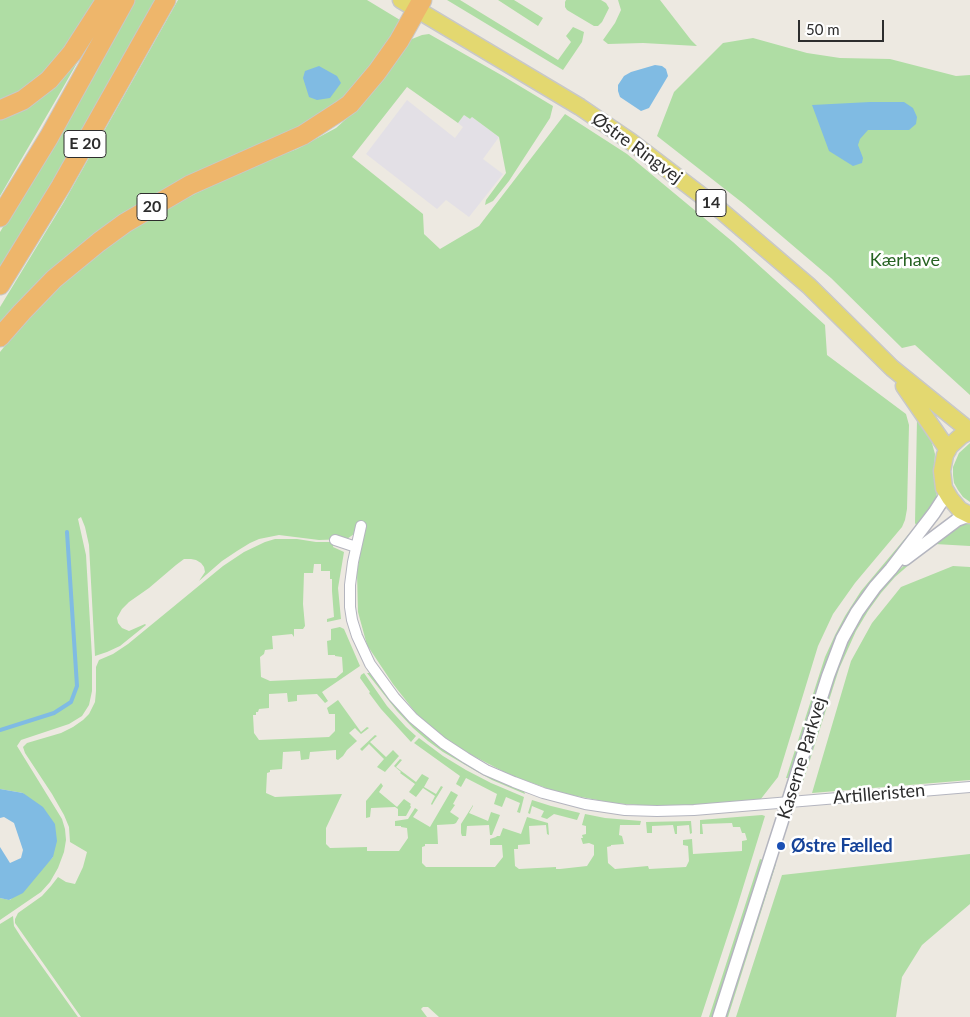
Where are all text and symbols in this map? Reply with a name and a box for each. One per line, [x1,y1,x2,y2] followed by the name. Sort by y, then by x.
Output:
[800,10,886,42] scale bar
[806,20,840,38] text: 50 m
[588,108,686,188] street label: Østre Ringvej
[64,130,106,158] road number: E 20
[696,190,726,217] road number: 14
[137,193,167,220] road number: 20
[870,249,940,271] park label: Kærhave
[773,694,831,822] street label: Kaserne Parkvej
[832,779,926,809] street label: Artilleristen
[791,835,893,857] place label: Østre Fælled
[775,840,787,852] marker: Østre Fælled

